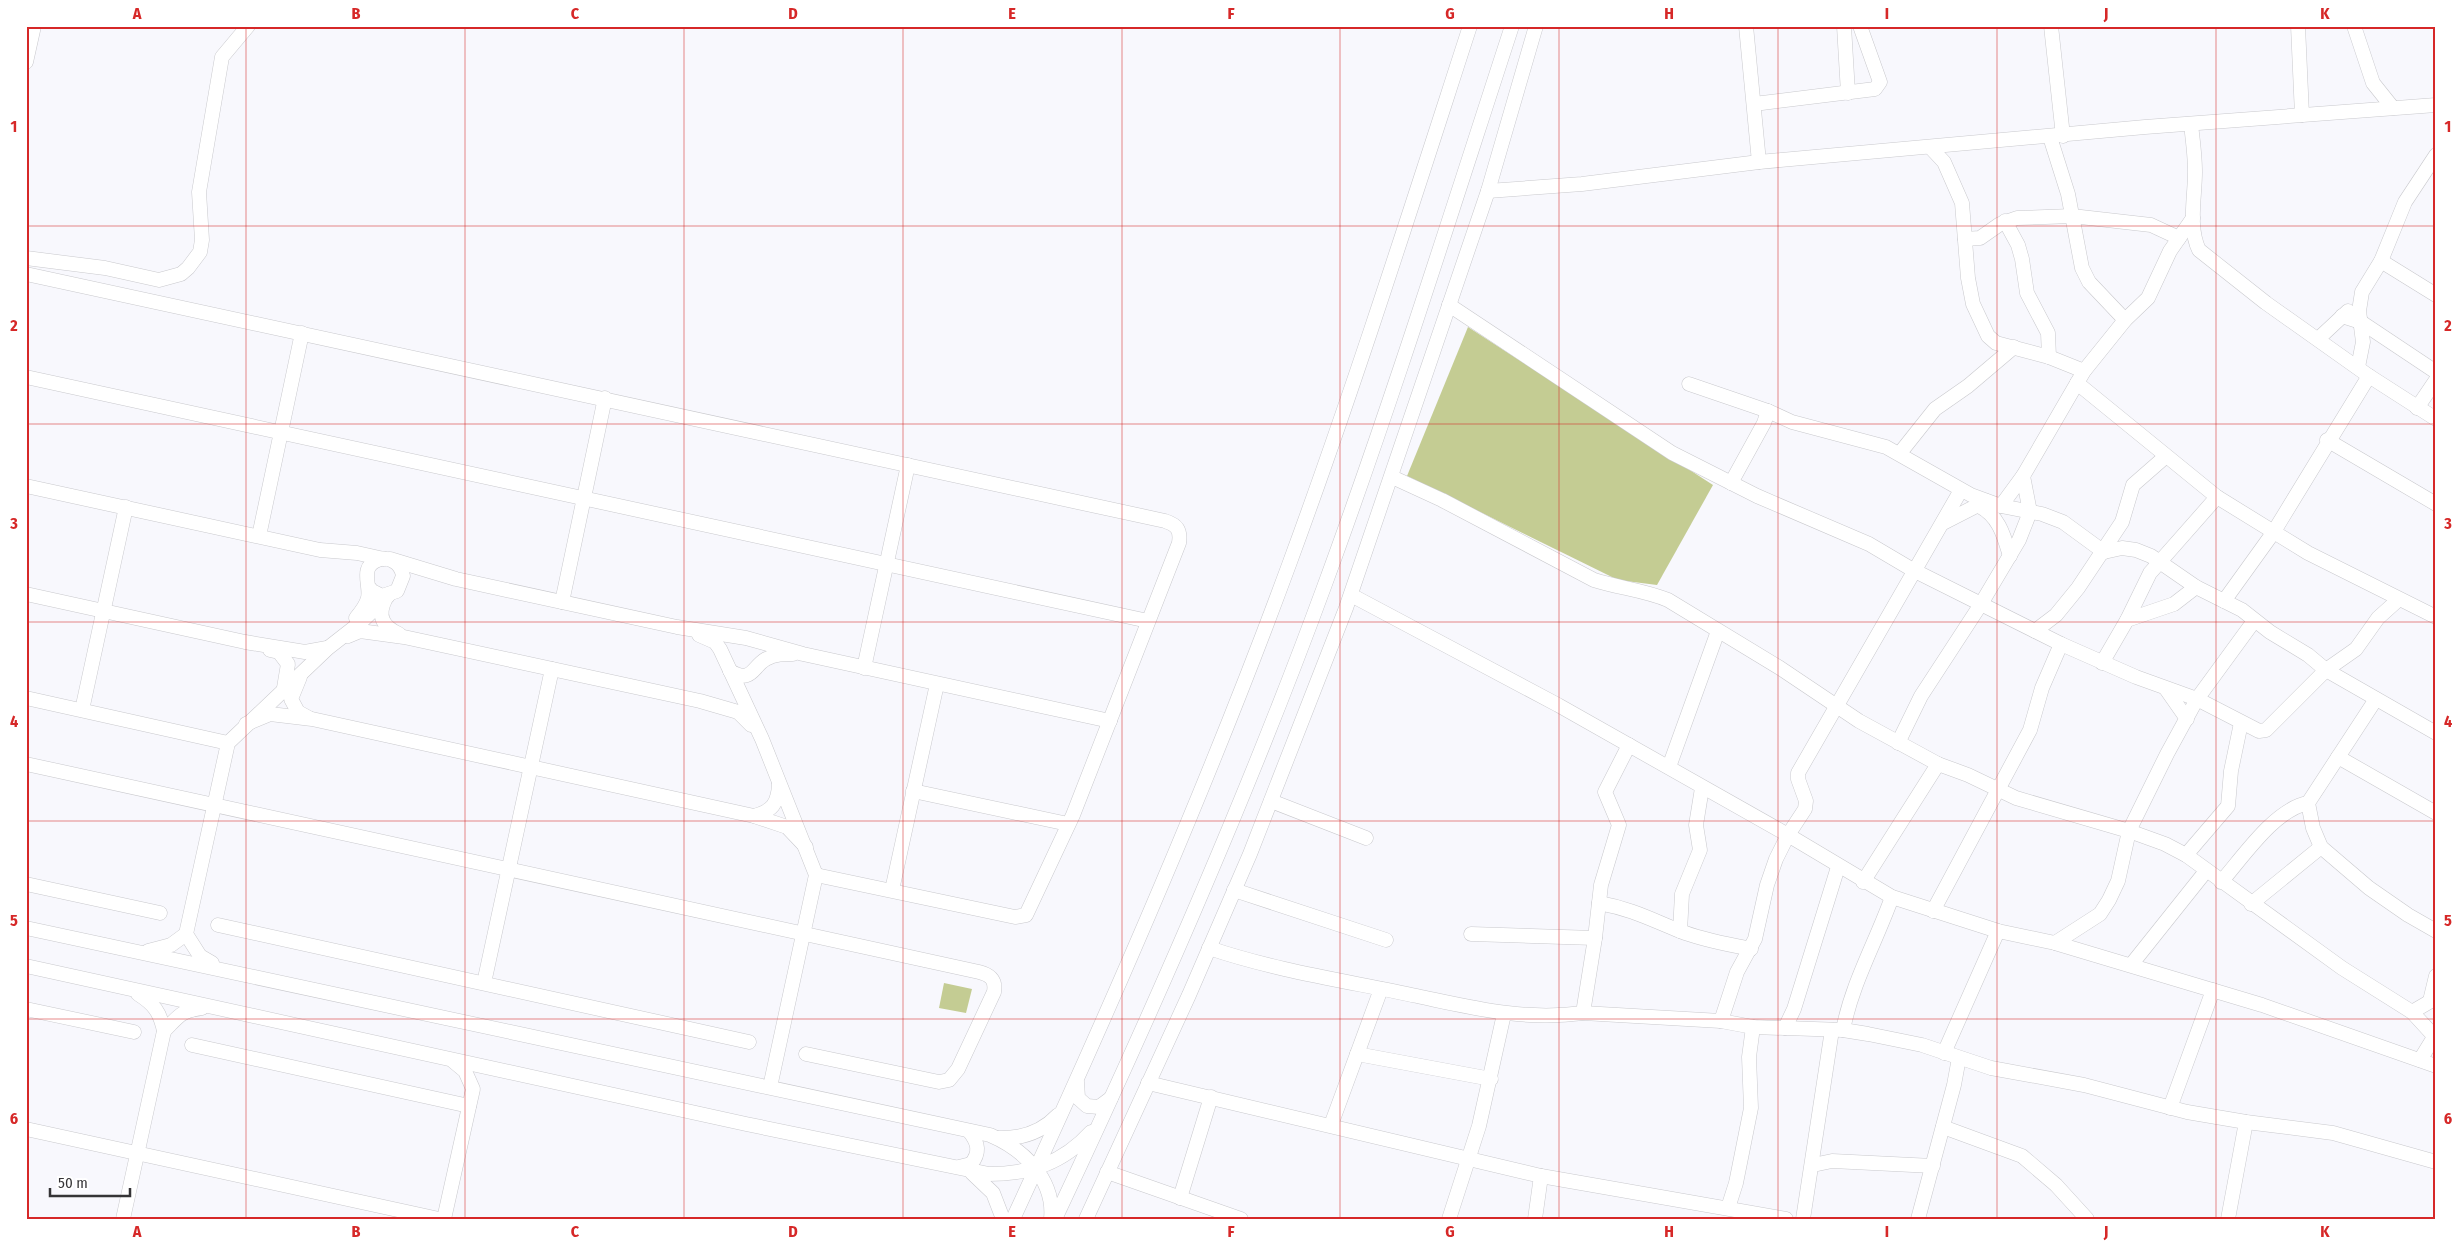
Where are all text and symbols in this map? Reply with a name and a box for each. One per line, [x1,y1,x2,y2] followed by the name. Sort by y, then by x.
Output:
[132,4,142,23] text: A
[352,4,361,23] text: B
[571,4,580,23] text: C
[788,4,798,23] text: D
[1008,4,1016,23] text: E
[1227,4,1235,23] text: F
[1445,4,1455,23] text: G
[1664,4,1674,23] text: H
[1885,4,1889,23] text: I
[2103,4,2108,23] text: J
[2320,4,2330,23] text: K
[11,117,17,136] text: 1
[2445,117,2451,136] text: 1
[9,316,18,335] text: 2
[2443,316,2452,335] text: 2
[9,514,18,533] text: 3
[2443,514,2452,533] text: 3
[10,712,18,731] text: 4
[2444,712,2452,731] text: 4
[10,911,18,930] text: 5
[2444,911,2452,930] text: 5
[10,1109,18,1128] text: 6
[2444,1109,2452,1128] text: 6
[50,1165,130,1197] scale bar
[58,1174,88,1192] text: 50 m
[132,1222,142,1241] text: A
[352,1222,361,1241] text: B
[571,1222,580,1241] text: C
[788,1222,798,1241] text: D
[1008,1222,1016,1241] text: E
[1227,1222,1235,1241] text: F
[1445,1222,1455,1241] text: G
[1664,1222,1674,1241] text: H
[1885,1222,1889,1241] text: I
[2103,1222,2108,1241] text: J
[2320,1222,2330,1241] text: K

